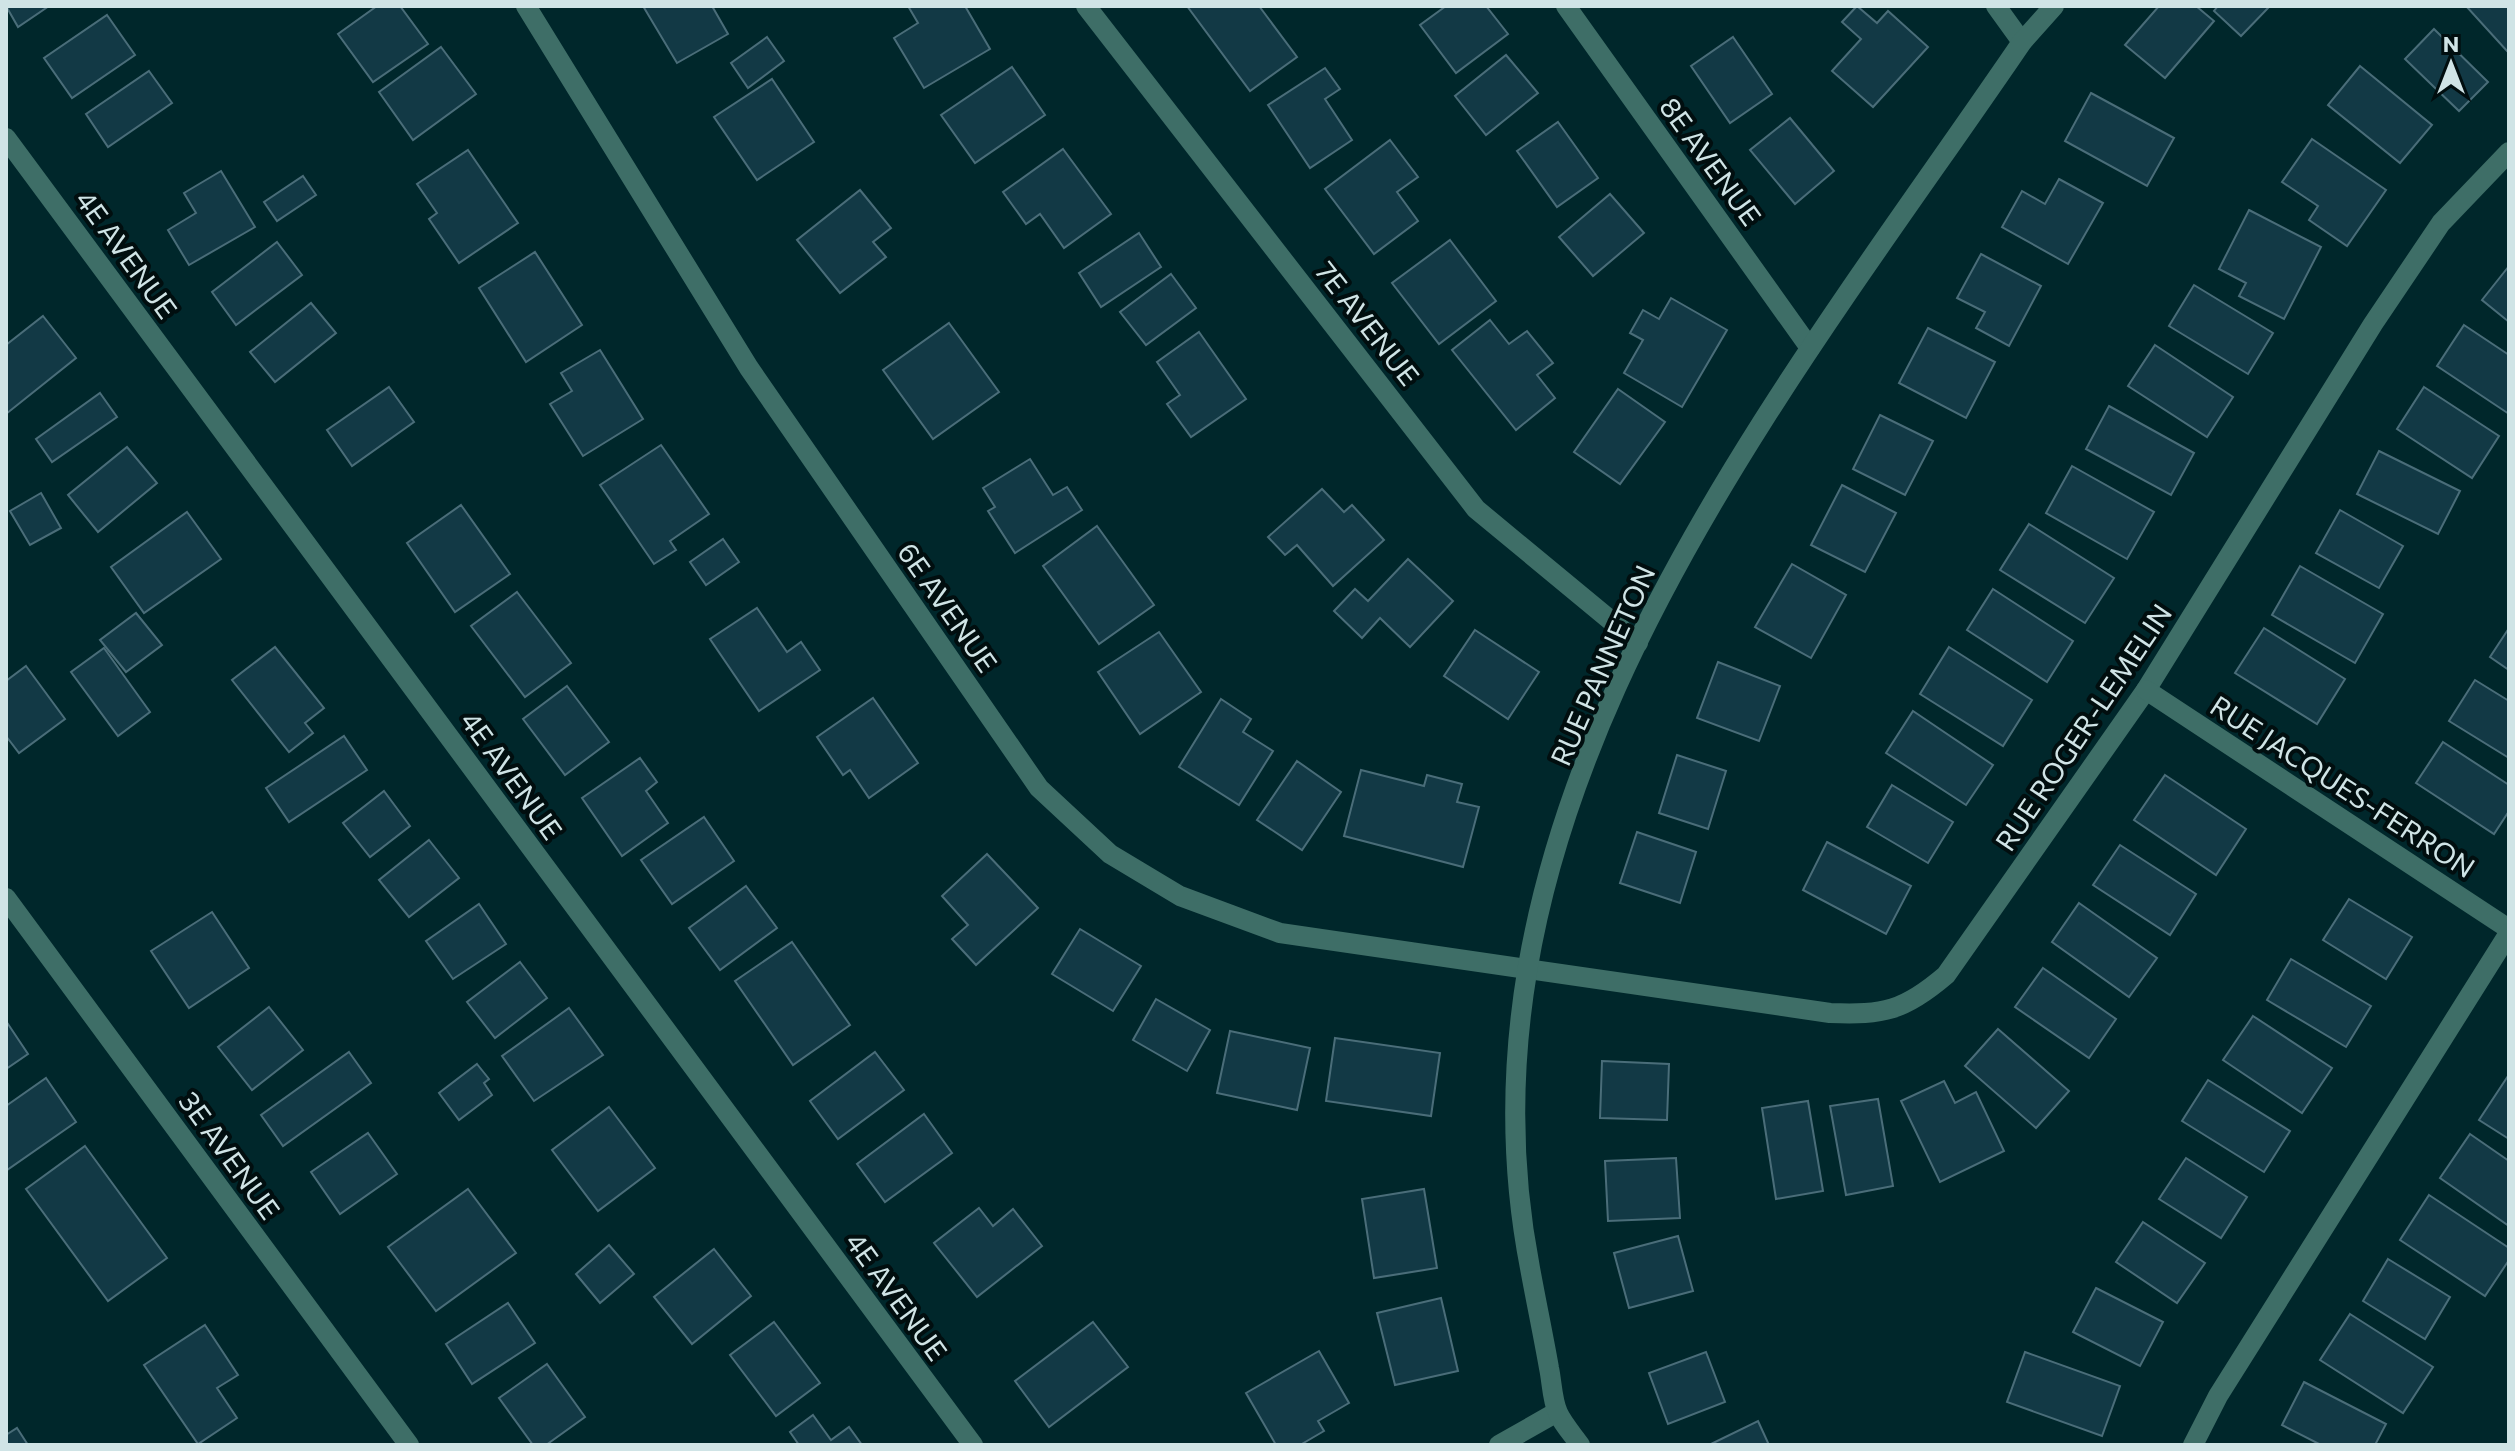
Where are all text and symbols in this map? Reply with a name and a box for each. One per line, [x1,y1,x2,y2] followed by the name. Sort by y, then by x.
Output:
[2411,24,2491,104] north arrow
[2443,30,2459,57] text: N
[1653,90,1769,232] street label: 8E AVENUE
[69,183,185,325] street label: 4E AVENUE
[1309,254,1427,392] street label: 7E AVENUE
[891,536,1005,678] street label: 6E AVENUE
[1543,559,1661,771] street label: RUE PANNETON
[1988,597,2178,857] street label: RUE ROGER-LEMELIN
[2204,688,2482,884] street label: RUE JACQUES-FERRON
[454,704,570,846] street label: 4E AVENUE
[172,1085,288,1225] street label: 3E AVENUE
[839,1225,955,1367] street label: 4E AVENUE

